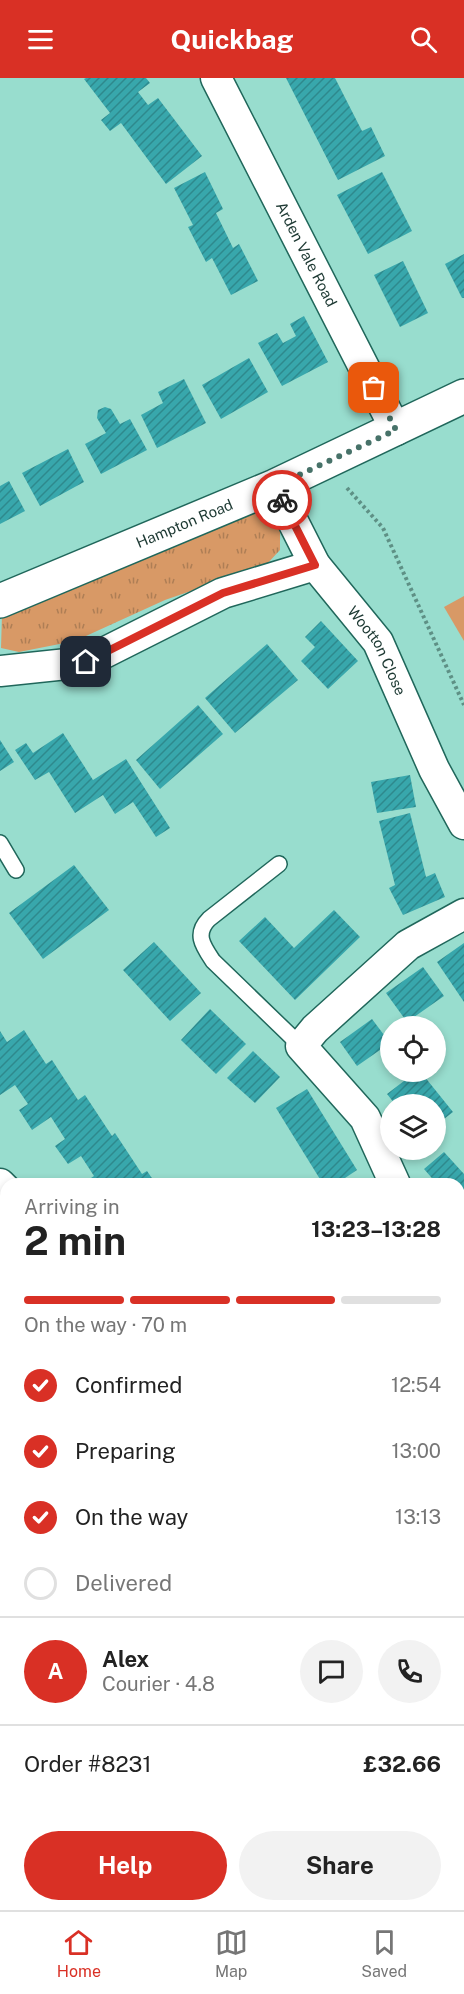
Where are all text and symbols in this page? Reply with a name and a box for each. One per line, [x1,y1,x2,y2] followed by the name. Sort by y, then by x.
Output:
[24,23,57,56] icon: menu
[170,23,294,55] text: Quickbag
[407,23,440,56] icon: search
[273,199,340,309] street label: Arden Vale Road
[348,362,399,413] pin
[357,371,390,404] icon: bag
[252,470,312,530] courier
[266,484,299,517] icon: bike
[133,496,235,551] street label: Hampton Road
[344,603,409,698] street label: Wootton Close
[60,636,111,687] pin
[69,645,102,678] icon: home
[380,1016,446,1160] map controls
[380,1016,446,1082] button: locate
[380,1094,446,1160] button: layers
[24,1195,119,1219] text: Arriving in
[311,1216,441,1242] text: 13:23–13:28
[24,1218,126,1264] text: 2 min
[24,1313,187,1337] text: On the way · 70 m
[24,1369,57,1402] icon: check
[75,1372,182,1398] text: Confirmed
[391,1373,441,1397] text: 12:54
[24,1435,57,1468] icon: check
[75,1438,176,1464] text: Preparing
[391,1439,441,1463] text: 13:00
[24,1501,57,1534] icon: check
[75,1504,188,1530] text: On the way
[395,1505,441,1529] text: 13:13
[75,1570,172,1596] text: Delivered
[300,1640,363,1703] button: chat
[378,1640,441,1703] button: phone
[102,1646,149,1672] text: Alex
[48,1658,63,1684] text: A
[102,1672,215,1696] text: Courier · 4.8
[24,1751,151,1777] text: Order #8231
[363,1751,441,1777] text: £32.66
[24,1831,227,1900] button: Help
[239,1831,441,1900] button: Share
[57,1926,101,1981] tab: Home
[215,1926,248,1981] tab: Map
[361,1926,407,1981] tab: Saved

